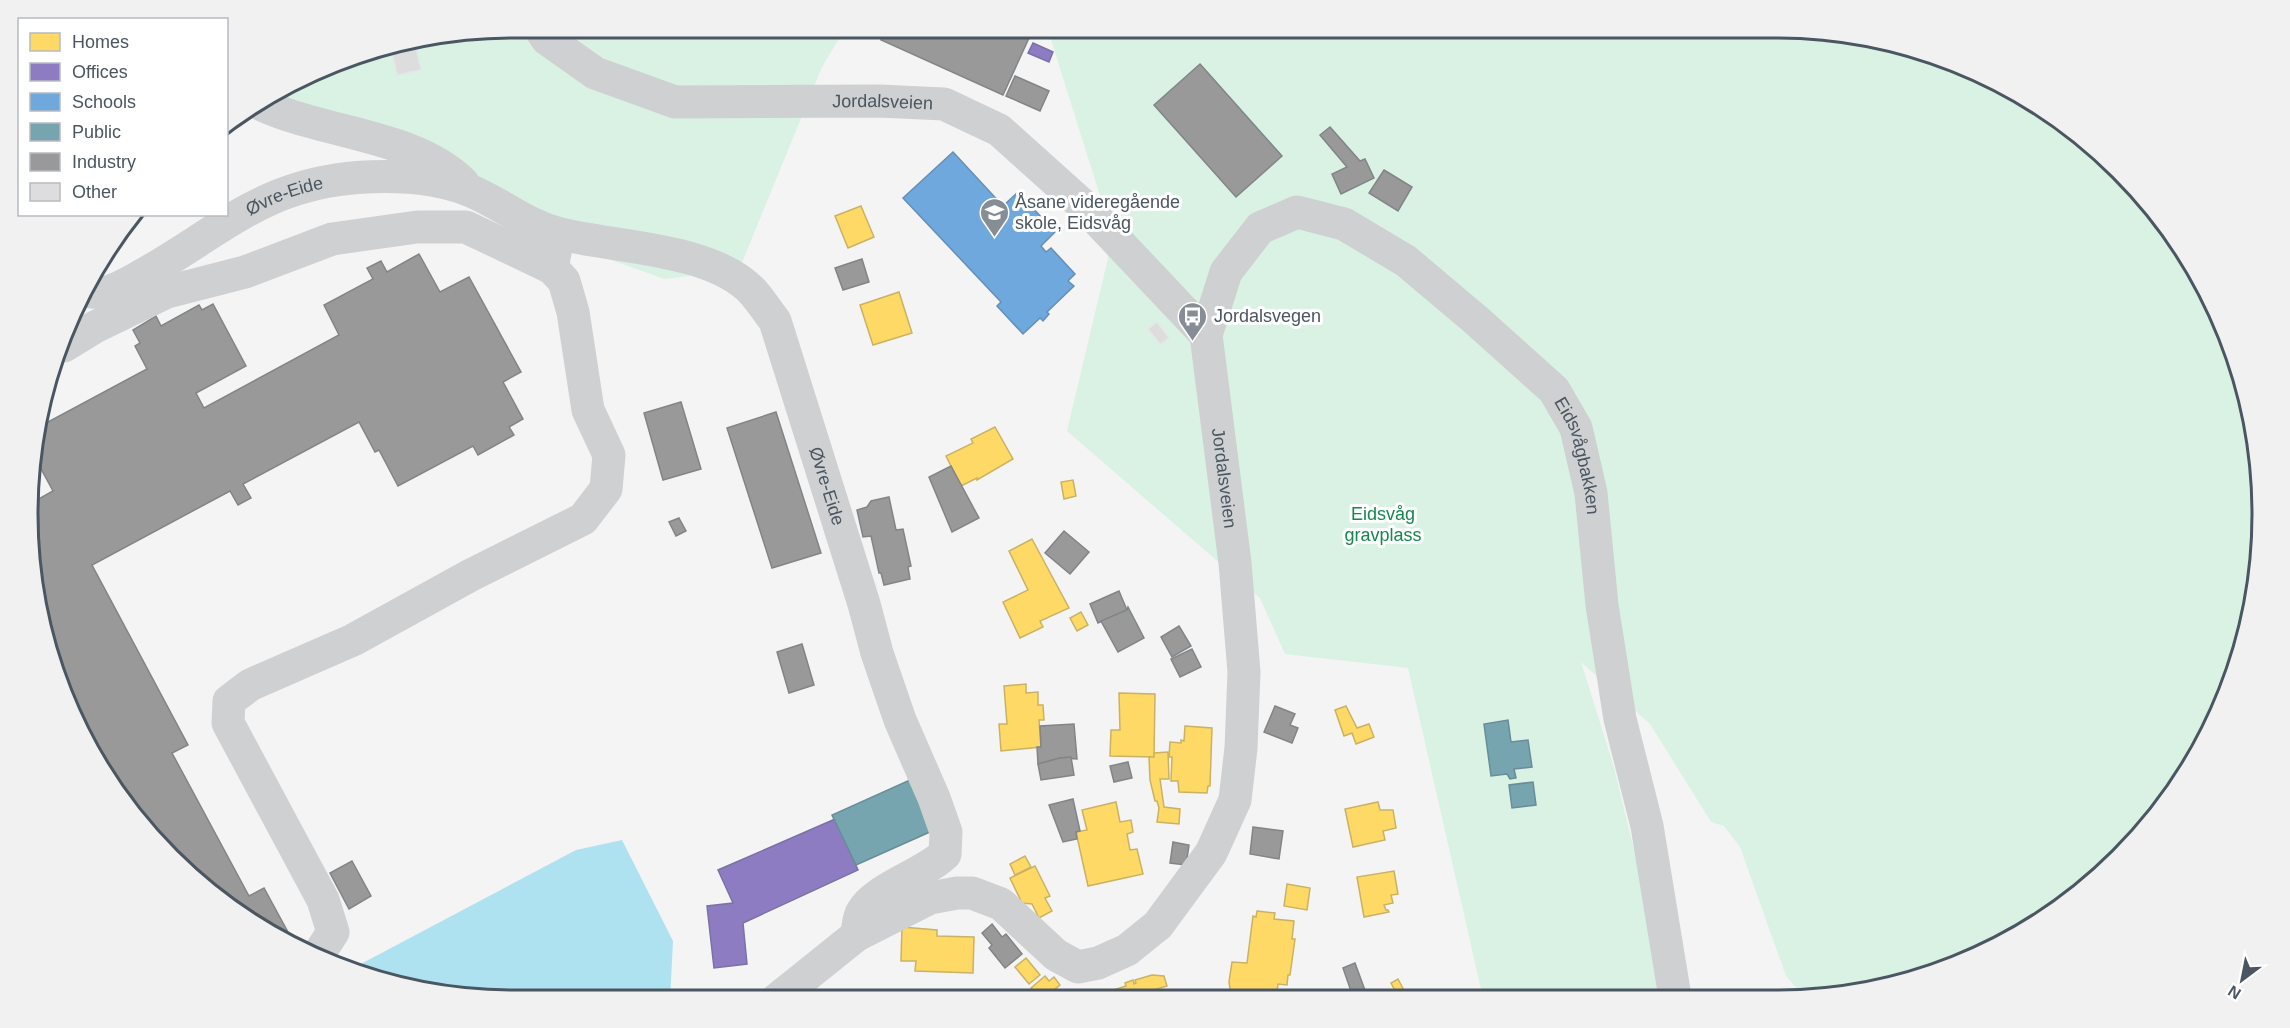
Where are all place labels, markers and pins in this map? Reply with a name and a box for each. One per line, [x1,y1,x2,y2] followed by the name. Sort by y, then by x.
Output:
[1015,192,1180,233] place label: Åsane videregående skole, Eidsvåg
[978,196,1010,238] school or university icon: Åsane videregående skole, Eidsvåg
[1177,300,1209,342] bus stop icon: Jordalsvegen
[1214,306,1321,326] place label: Jordalsvegen

